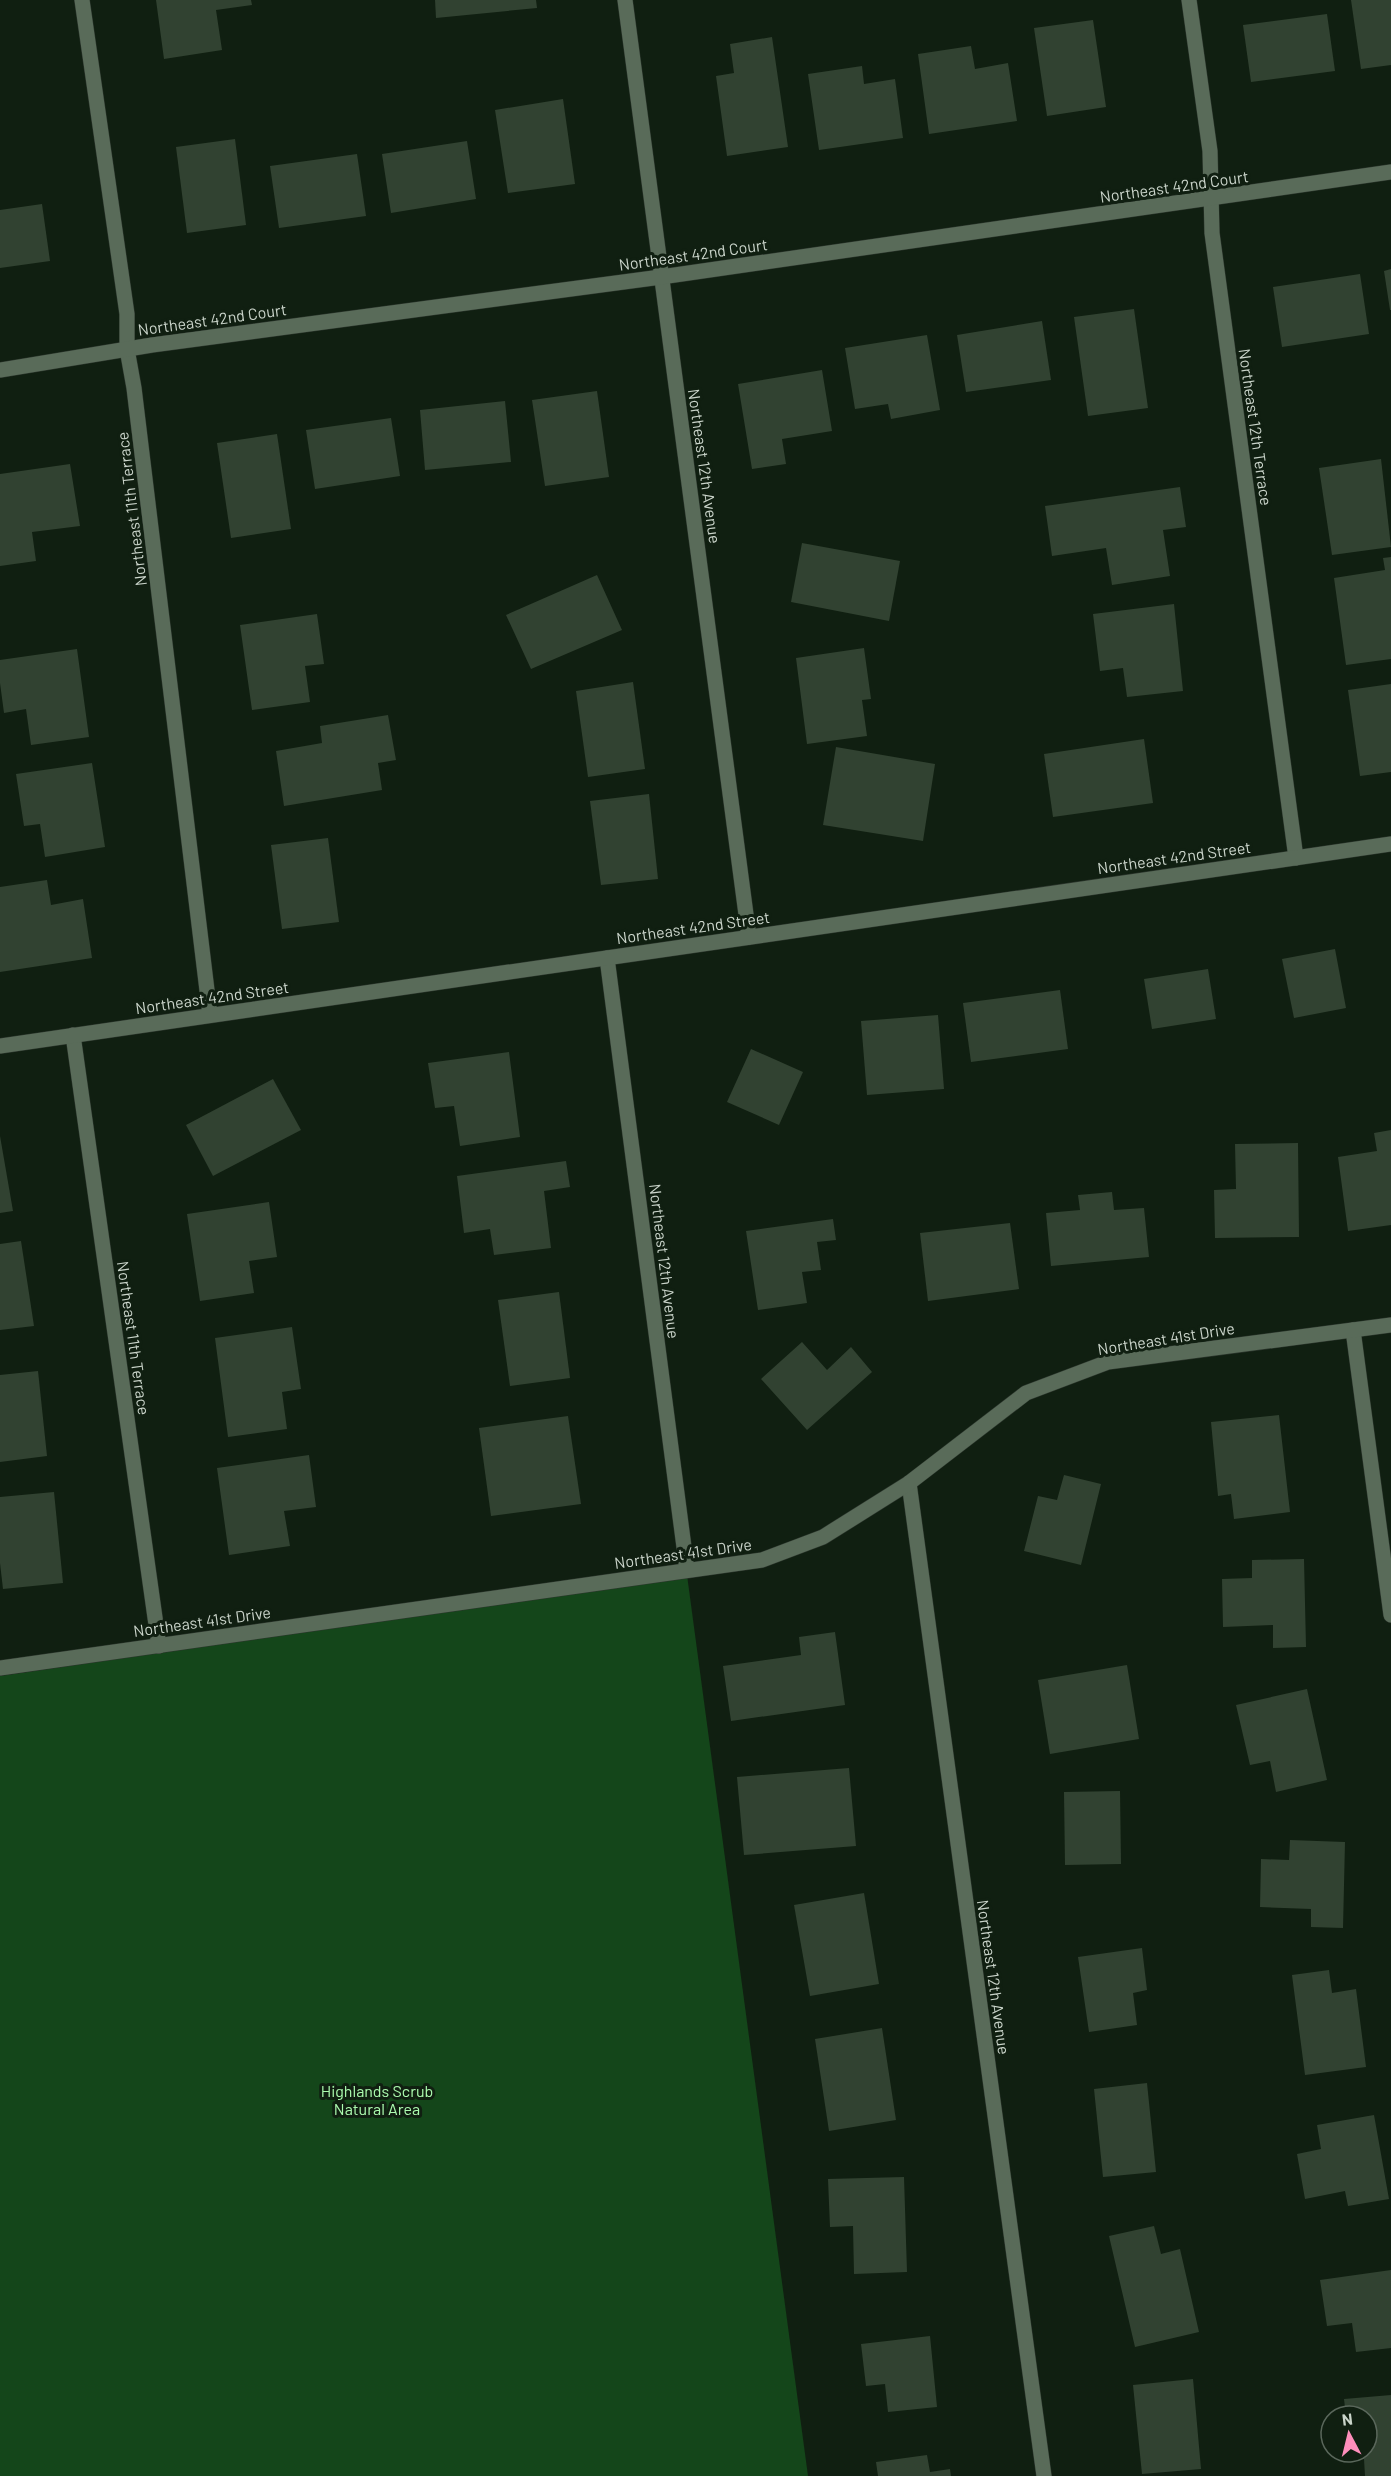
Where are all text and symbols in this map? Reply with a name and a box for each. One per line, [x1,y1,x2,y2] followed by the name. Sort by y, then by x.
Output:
[1098,166,1250,206] street label: Northeast 42nd Court
[617,234,769,274] street label: Northeast 42nd Court
[136,299,288,339] street label: Northeast 42nd Court
[1236,347,1276,507] street label: Northeast 12th Terrace
[685,387,725,545] street label: Northeast 12th Avenue
[112,431,150,587] street label: Northeast 11th Terrace
[1096,837,1252,877] street label: Northeast 42nd Street
[615,907,771,947] street label: Northeast 42nd Street
[134,977,290,1017] street label: Northeast 42nd Street
[646,1182,684,1340] street label: Northeast 12th Avenue
[114,1260,154,1416] street label: Northeast 11th Terrace
[1096,1318,1236,1358] street label: Northeast 41st Drive
[613,1534,753,1572] street label: Northeast 41st Drive
[132,1602,272,1640] street label: Northeast 41st Drive
[974,1898,1014,2056] street label: Northeast 12th Avenue
[321,2081,433,2118] park label: Highlands Scrub Natural Area
[1319,2404,1379,2464] north arrow
[1341,2409,1354,2429] text: N

